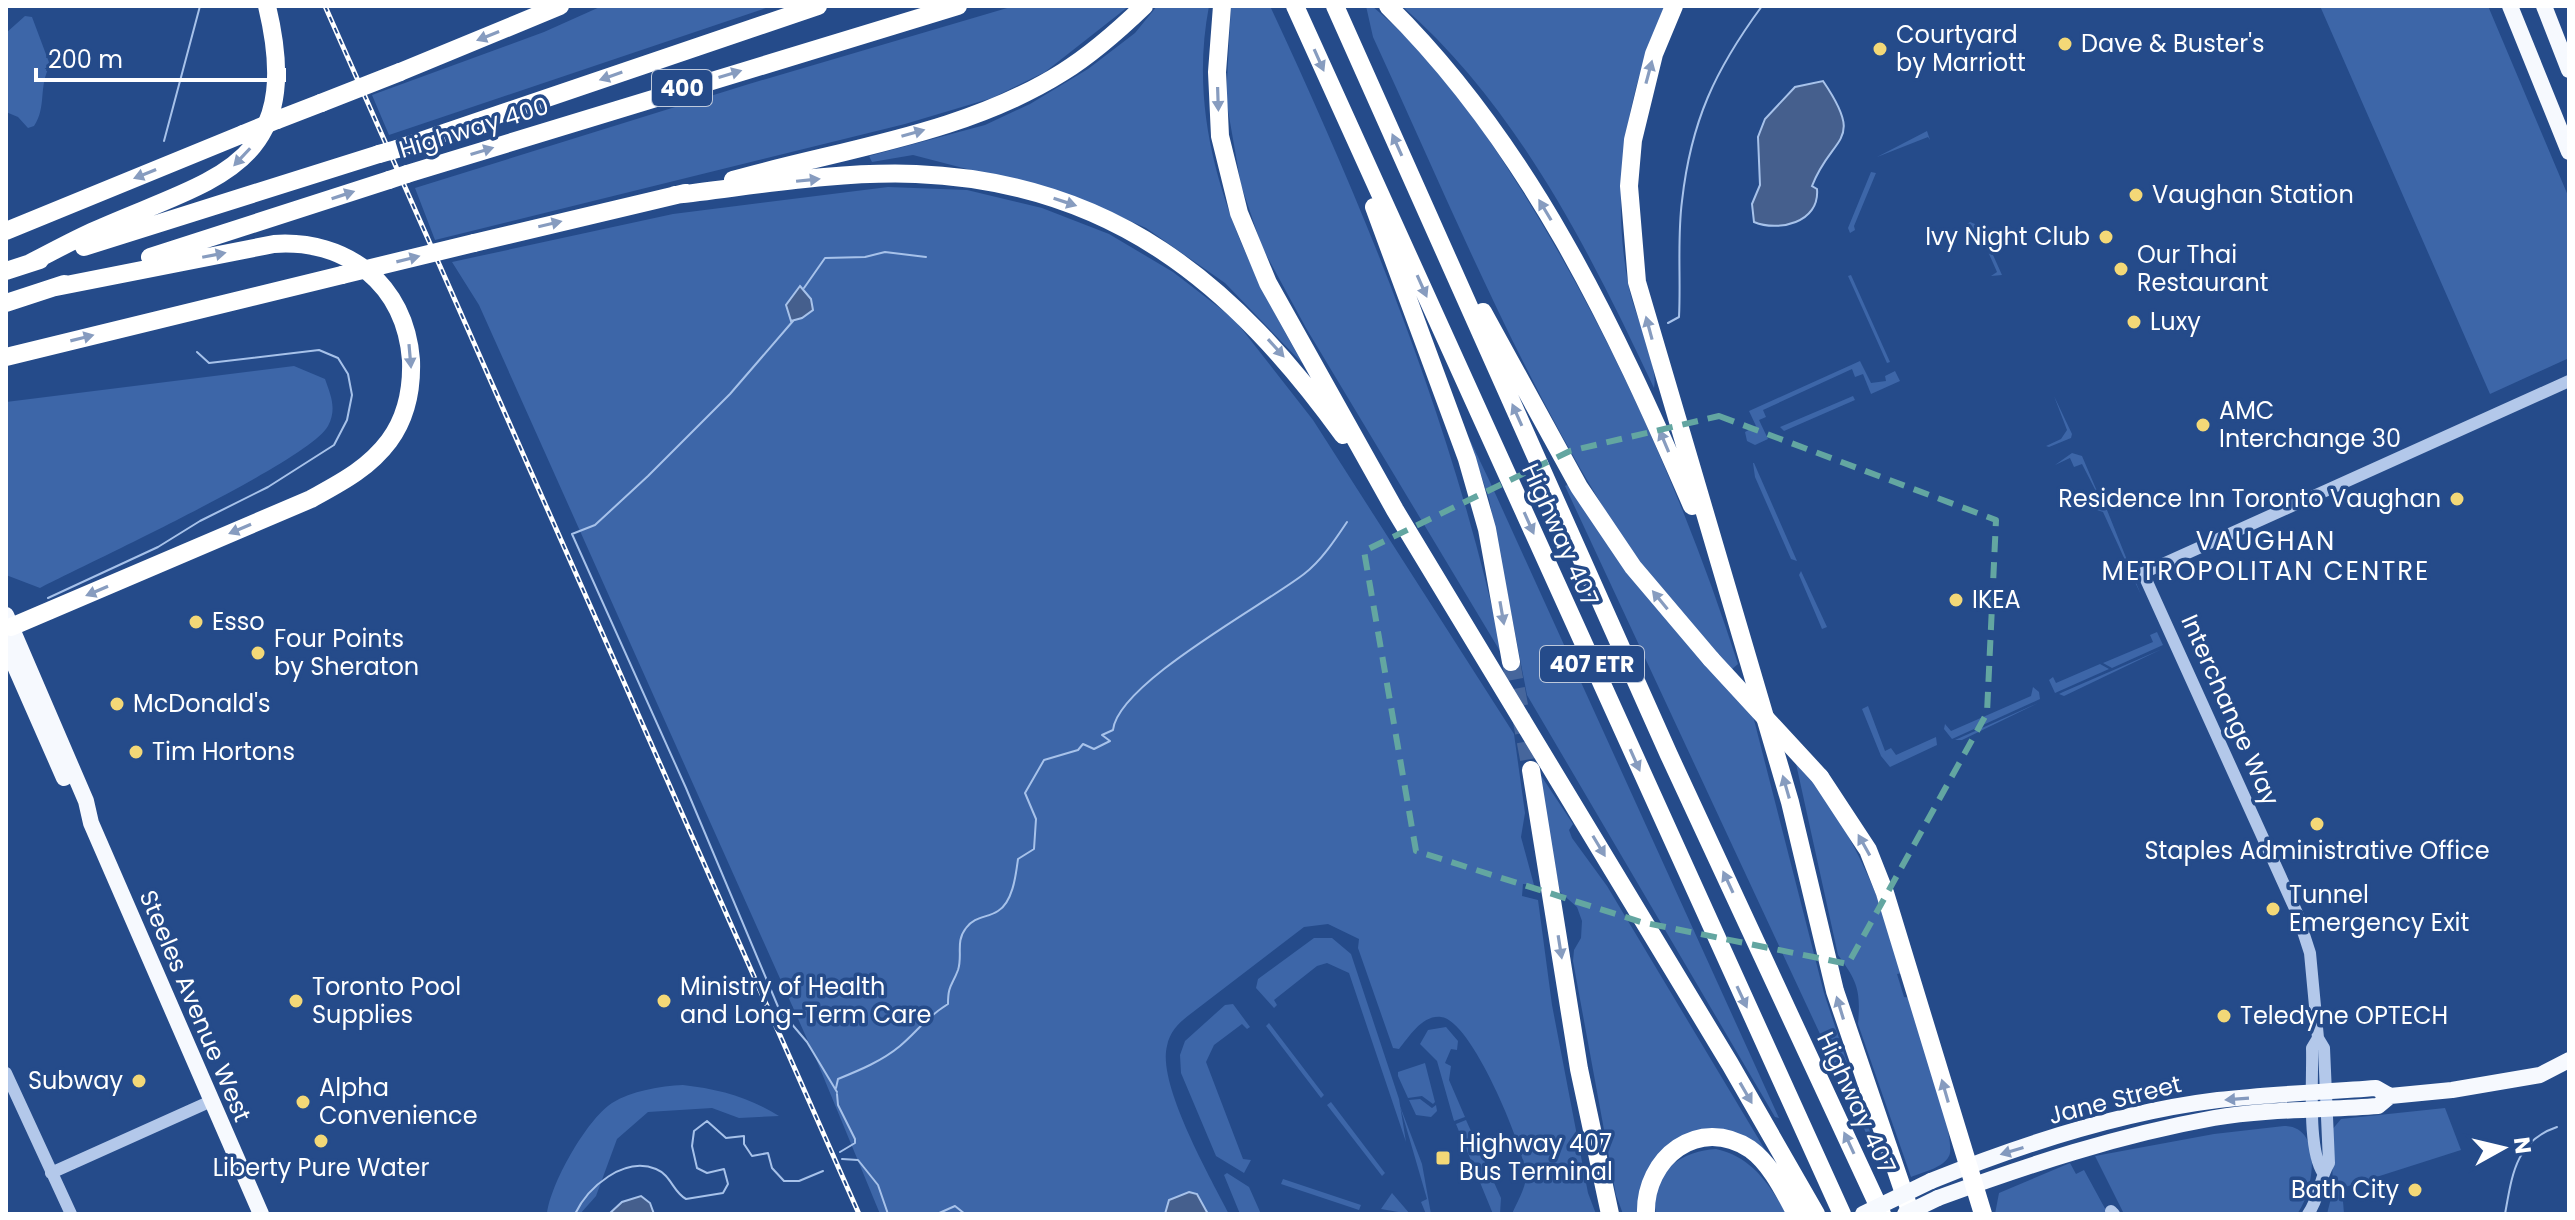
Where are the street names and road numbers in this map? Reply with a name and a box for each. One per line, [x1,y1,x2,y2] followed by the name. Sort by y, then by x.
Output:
[652,70,712,106] road number: 400
[395,89,553,166] street label: Highway 400
[1514,458,1607,611] street label: Highway 407
[2173,609,2288,811] street label: Interchange Way
[1540,646,1644,682] road number: 407 ETR
[132,885,259,1127] street label: Steeles Avenue West
[1809,1026,1904,1179] street label: Highway 407
[2045,1067,2185,1132] street label: Jane Street

